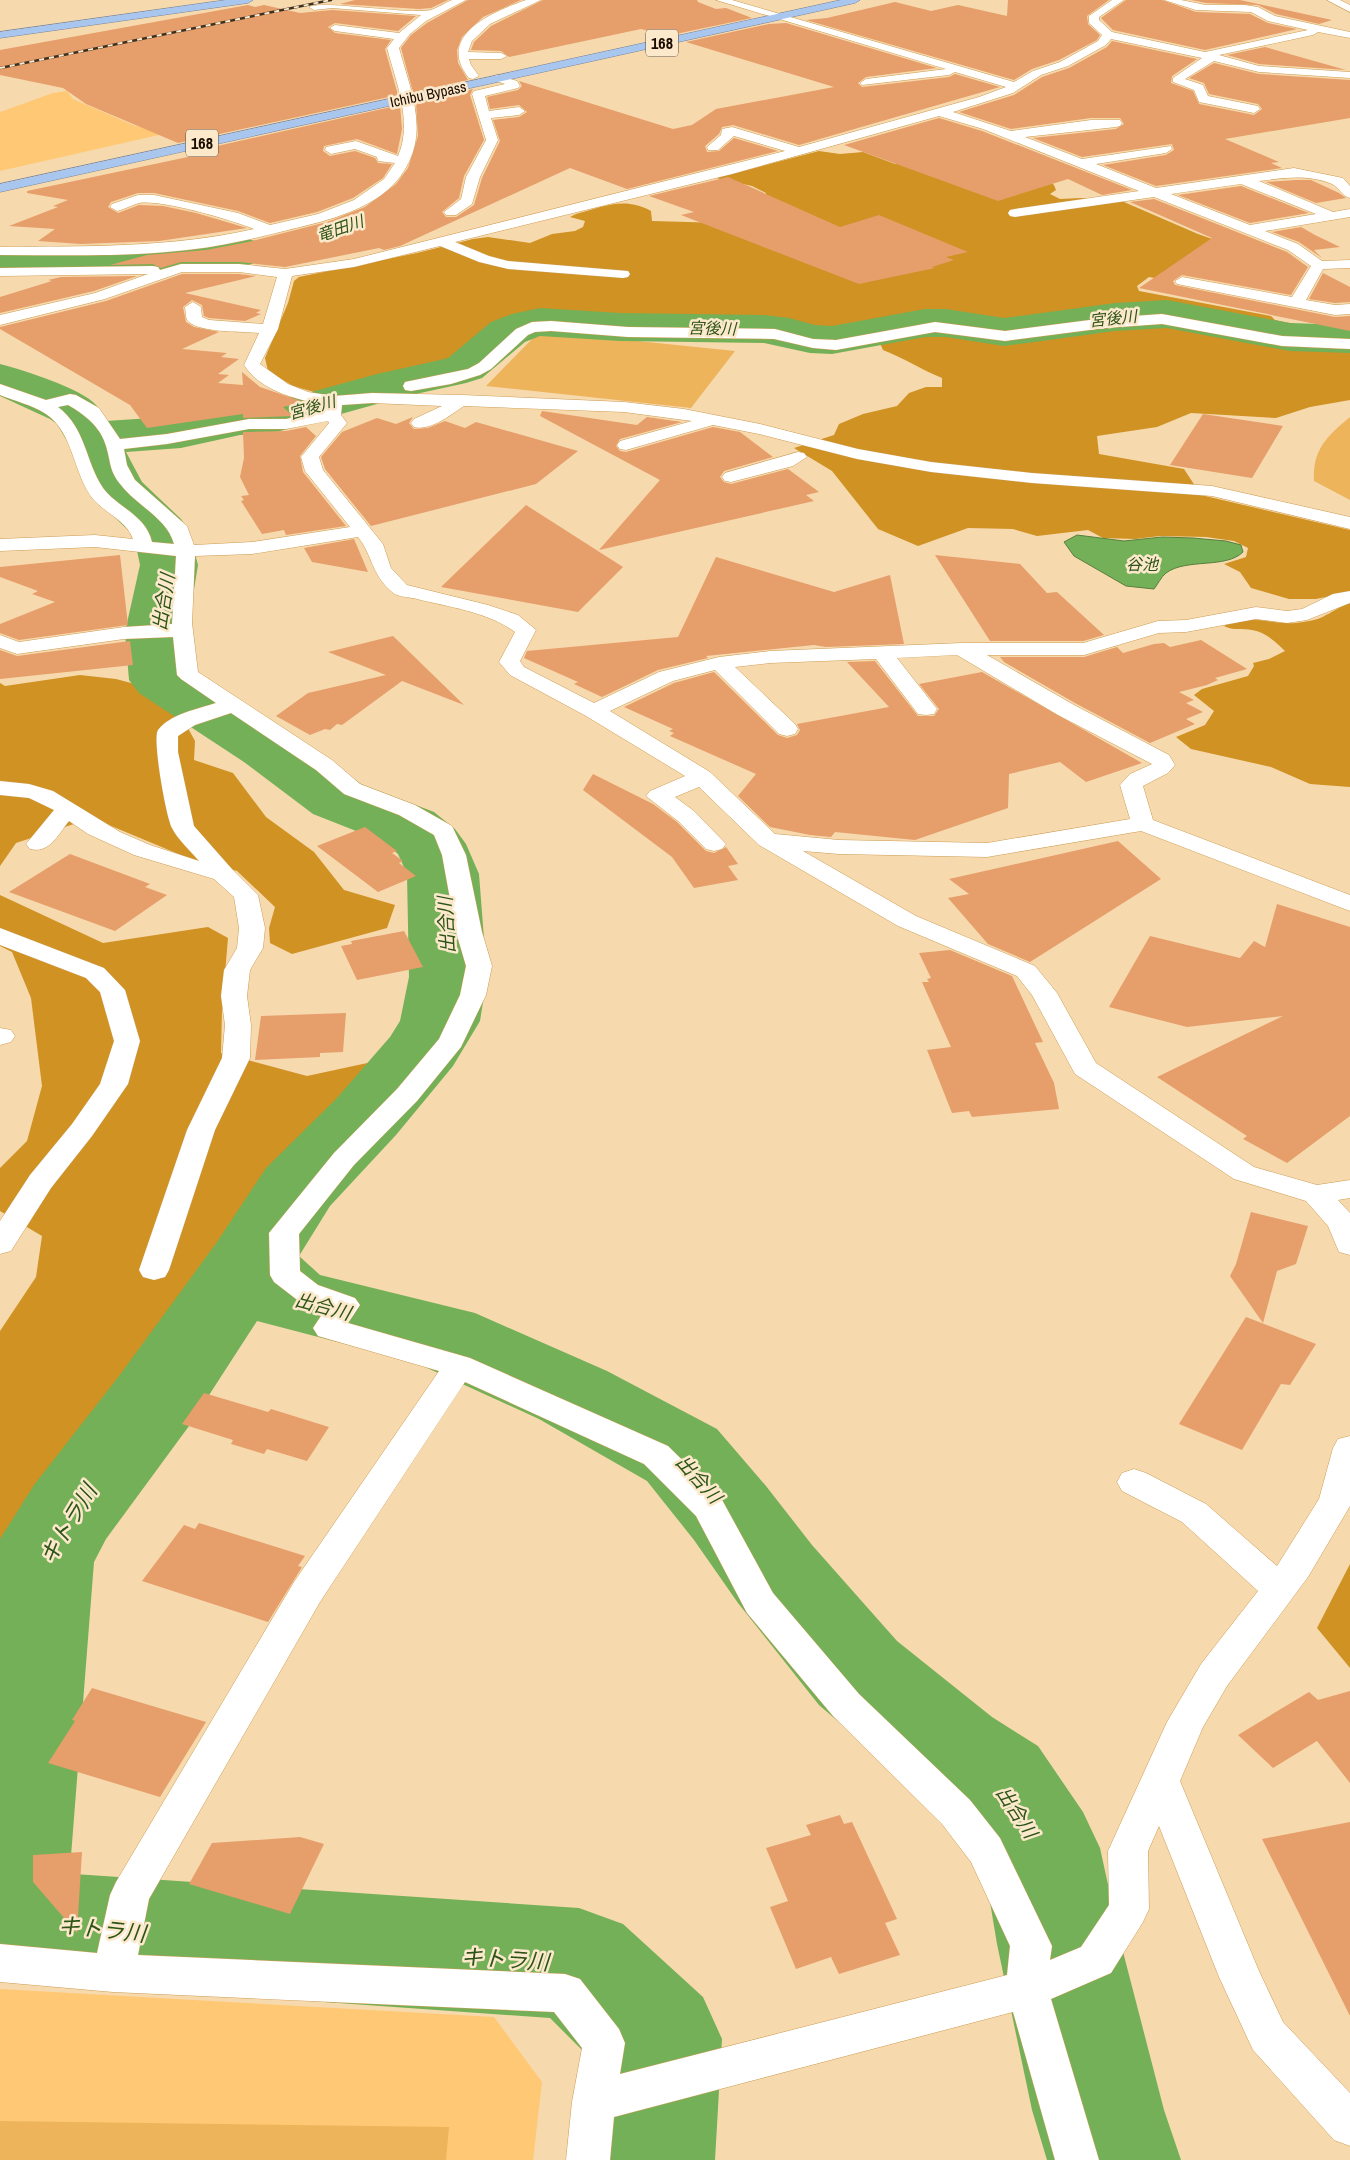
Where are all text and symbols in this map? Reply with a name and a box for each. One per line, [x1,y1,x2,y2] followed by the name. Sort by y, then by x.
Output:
[646,29,678,56] road number: 168
[388,76,468,112] street label: Ichibu Bypass
[186,130,218,156] road number: 168
[314,209,368,246] water label: 竜田川
[1088,304,1140,331] water label: 宮後川
[688,317,738,339] water label: 宮後川
[286,389,340,424] water label: 宮後川
[1126,553,1160,575] water label: 谷池
[146,570,181,632] water label: 出合川
[431,894,460,954] water label: 出合川
[292,1286,356,1326] water label: 出合川
[670,1449,729,1510] water label: 出合川
[32,1477,105,1569] water label: キトラ川
[991,1781,1045,1845] water label: 出合川
[57,1909,149,1949] water label: キトラ川
[460,1941,552,1977] water label: キトラ川

